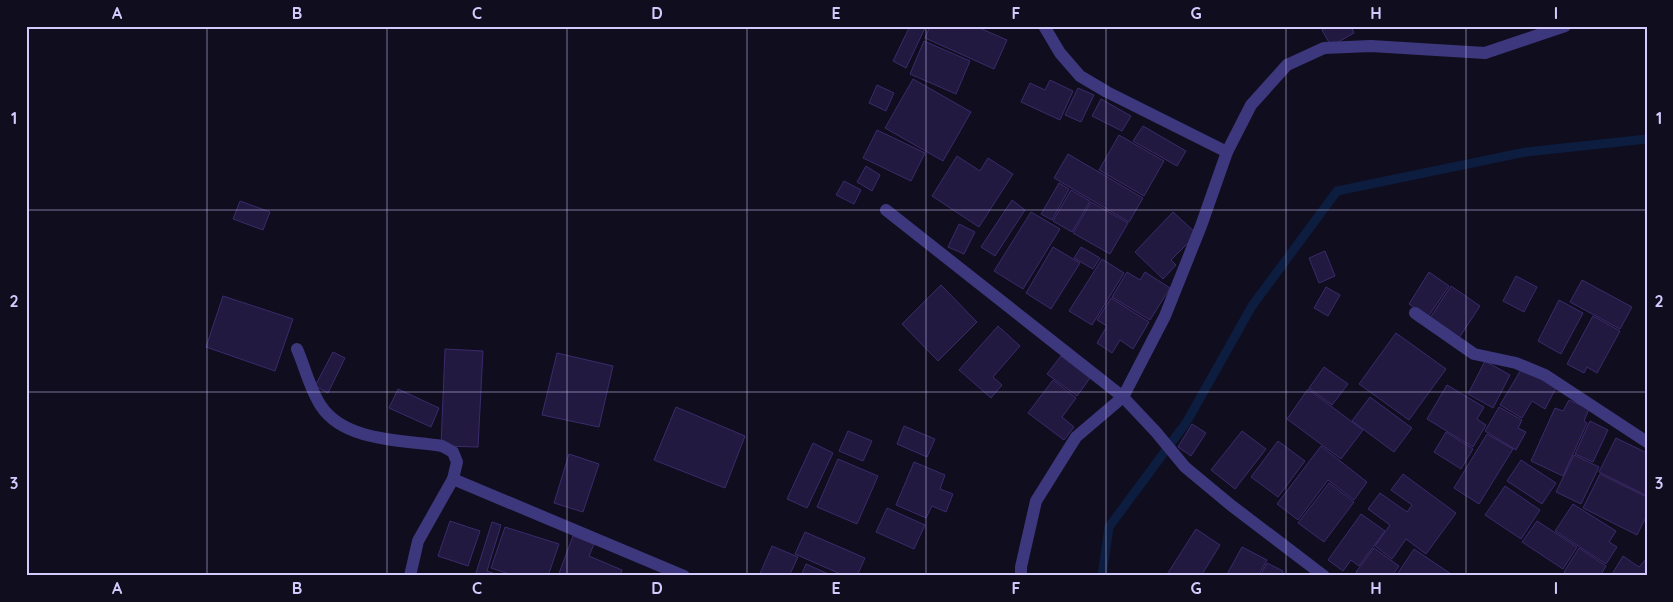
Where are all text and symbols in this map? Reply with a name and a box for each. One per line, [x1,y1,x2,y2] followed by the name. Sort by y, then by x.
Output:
[112,3,123,23] text: A
[292,3,302,23] text: B
[472,3,482,23] text: C
[651,3,663,23] text: D
[831,3,841,23] text: E
[1012,3,1021,23] text: F
[1190,3,1202,23] text: G
[1370,3,1382,23] text: H
[1554,3,1558,23] text: I
[11,108,17,128] text: 1
[1656,108,1662,128] text: 1
[9,291,19,311] text: 2
[1654,291,1664,311] text: 2
[10,473,18,493] text: 3
[1655,473,1663,493] text: 3
[112,578,123,598] text: A
[292,578,302,598] text: B
[472,578,482,598] text: C
[651,578,663,598] text: D
[831,578,841,598] text: E
[1012,578,1021,598] text: F
[1190,578,1202,598] text: G
[1370,578,1382,598] text: H
[1554,578,1558,598] text: I

